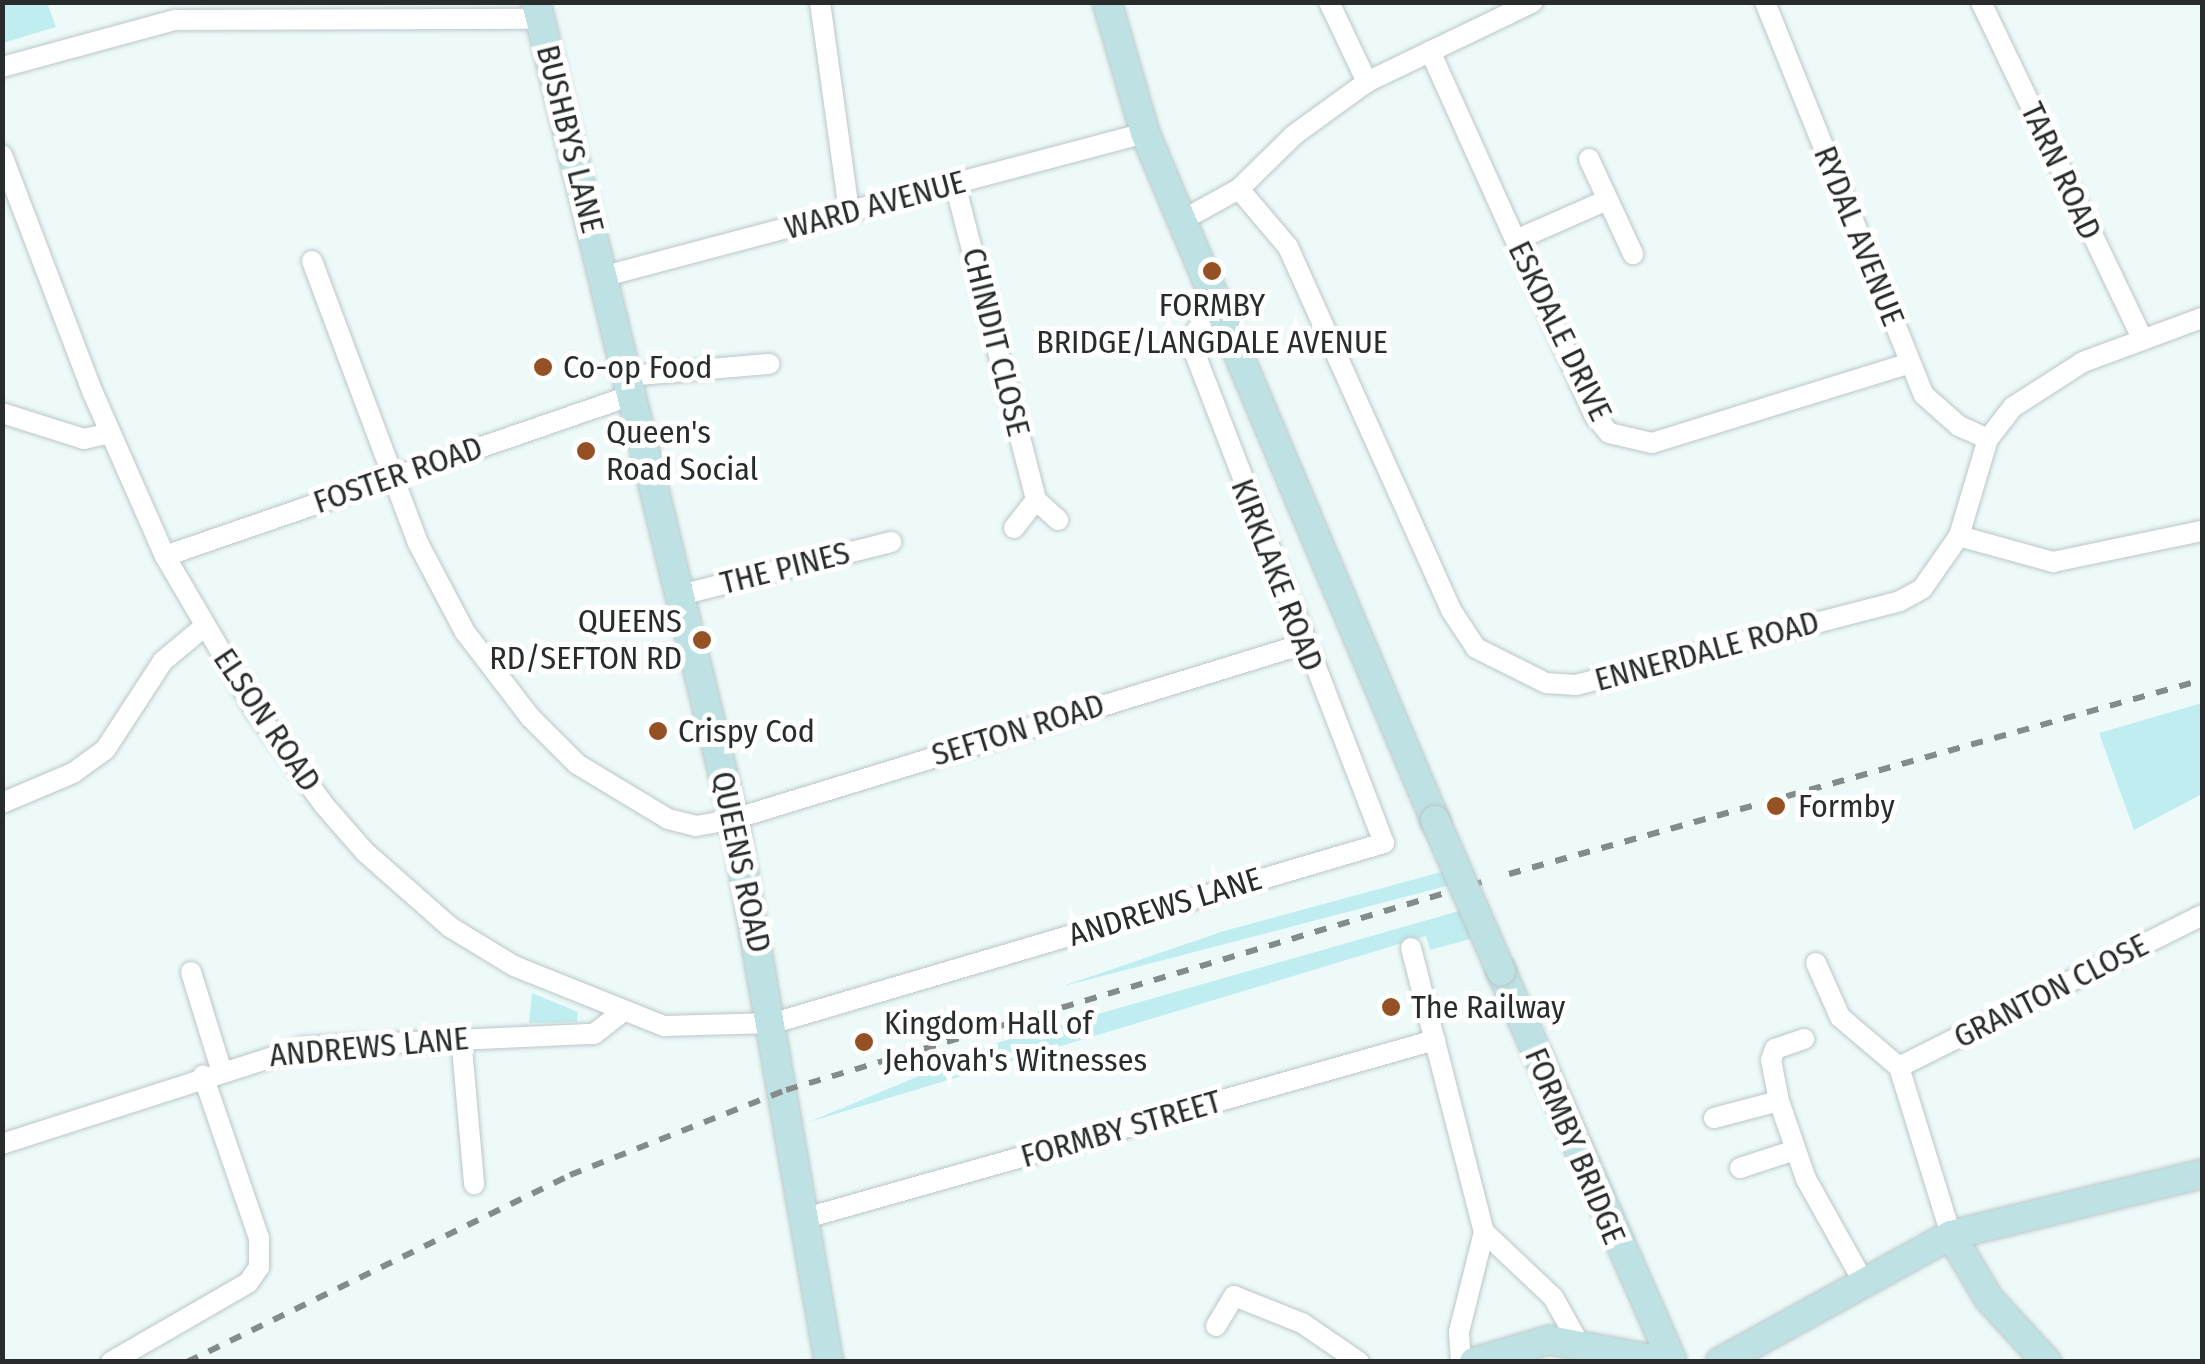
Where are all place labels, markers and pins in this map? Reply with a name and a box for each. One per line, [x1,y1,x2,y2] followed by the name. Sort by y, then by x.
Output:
[1201,260,1223,282] marker: FORMBY BRIDGE/LANGDALE AVENUE
[1036,287,1388,362] place label: FORMBY BRIDGE/LANGDALE AVENUE
[563,348,712,386] place label: Co-op Food
[532,356,554,378] marker: Co-op Food
[606,414,758,489] place label: Queen's Road Social
[575,440,597,462] marker: Queen's Road Social
[489,603,682,678] place label: QUEENS RD/SEFTON RD
[691,629,713,651] marker: QUEENS RD/SEFTON RD
[678,712,815,750] place label: Crispy Cod
[647,720,669,742] marker: Crispy Cod
[1798,787,1895,825] place label: Formby
[1763,793,1789,819] marker: Formby
[1411,988,1565,1026] place label: The Railway
[1380,996,1402,1018] marker: The Railway
[884,1005,1147,1080] place label: Kingdom Hall of Jehovah's Witnesses
[853,1031,875,1053] marker: Kingdom Hall of Jehovah's Witnesses

